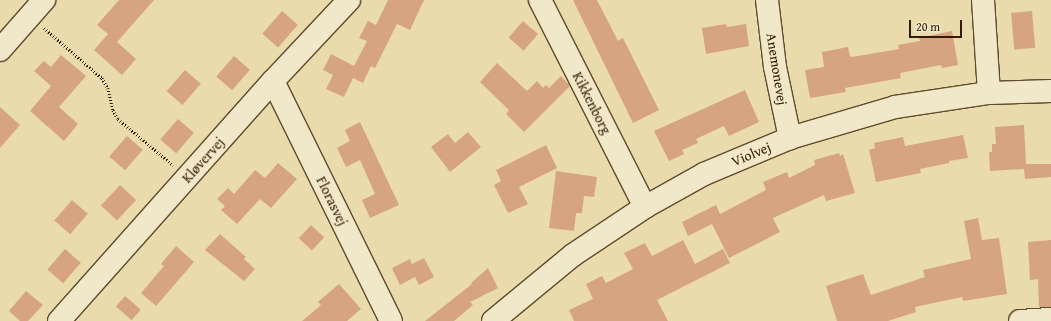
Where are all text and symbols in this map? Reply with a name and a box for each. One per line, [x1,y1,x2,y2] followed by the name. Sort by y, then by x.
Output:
[911,12,964,38] scale bar
[916,18,940,35] text: 20 m
[763,32,791,106] street label: Anemonevej
[569,69,615,137] street label: Kikkenborg
[178,134,228,186] street label: Kløvervej
[729,138,773,170] street label: Violvej
[313,174,351,228] street label: Florasvej

